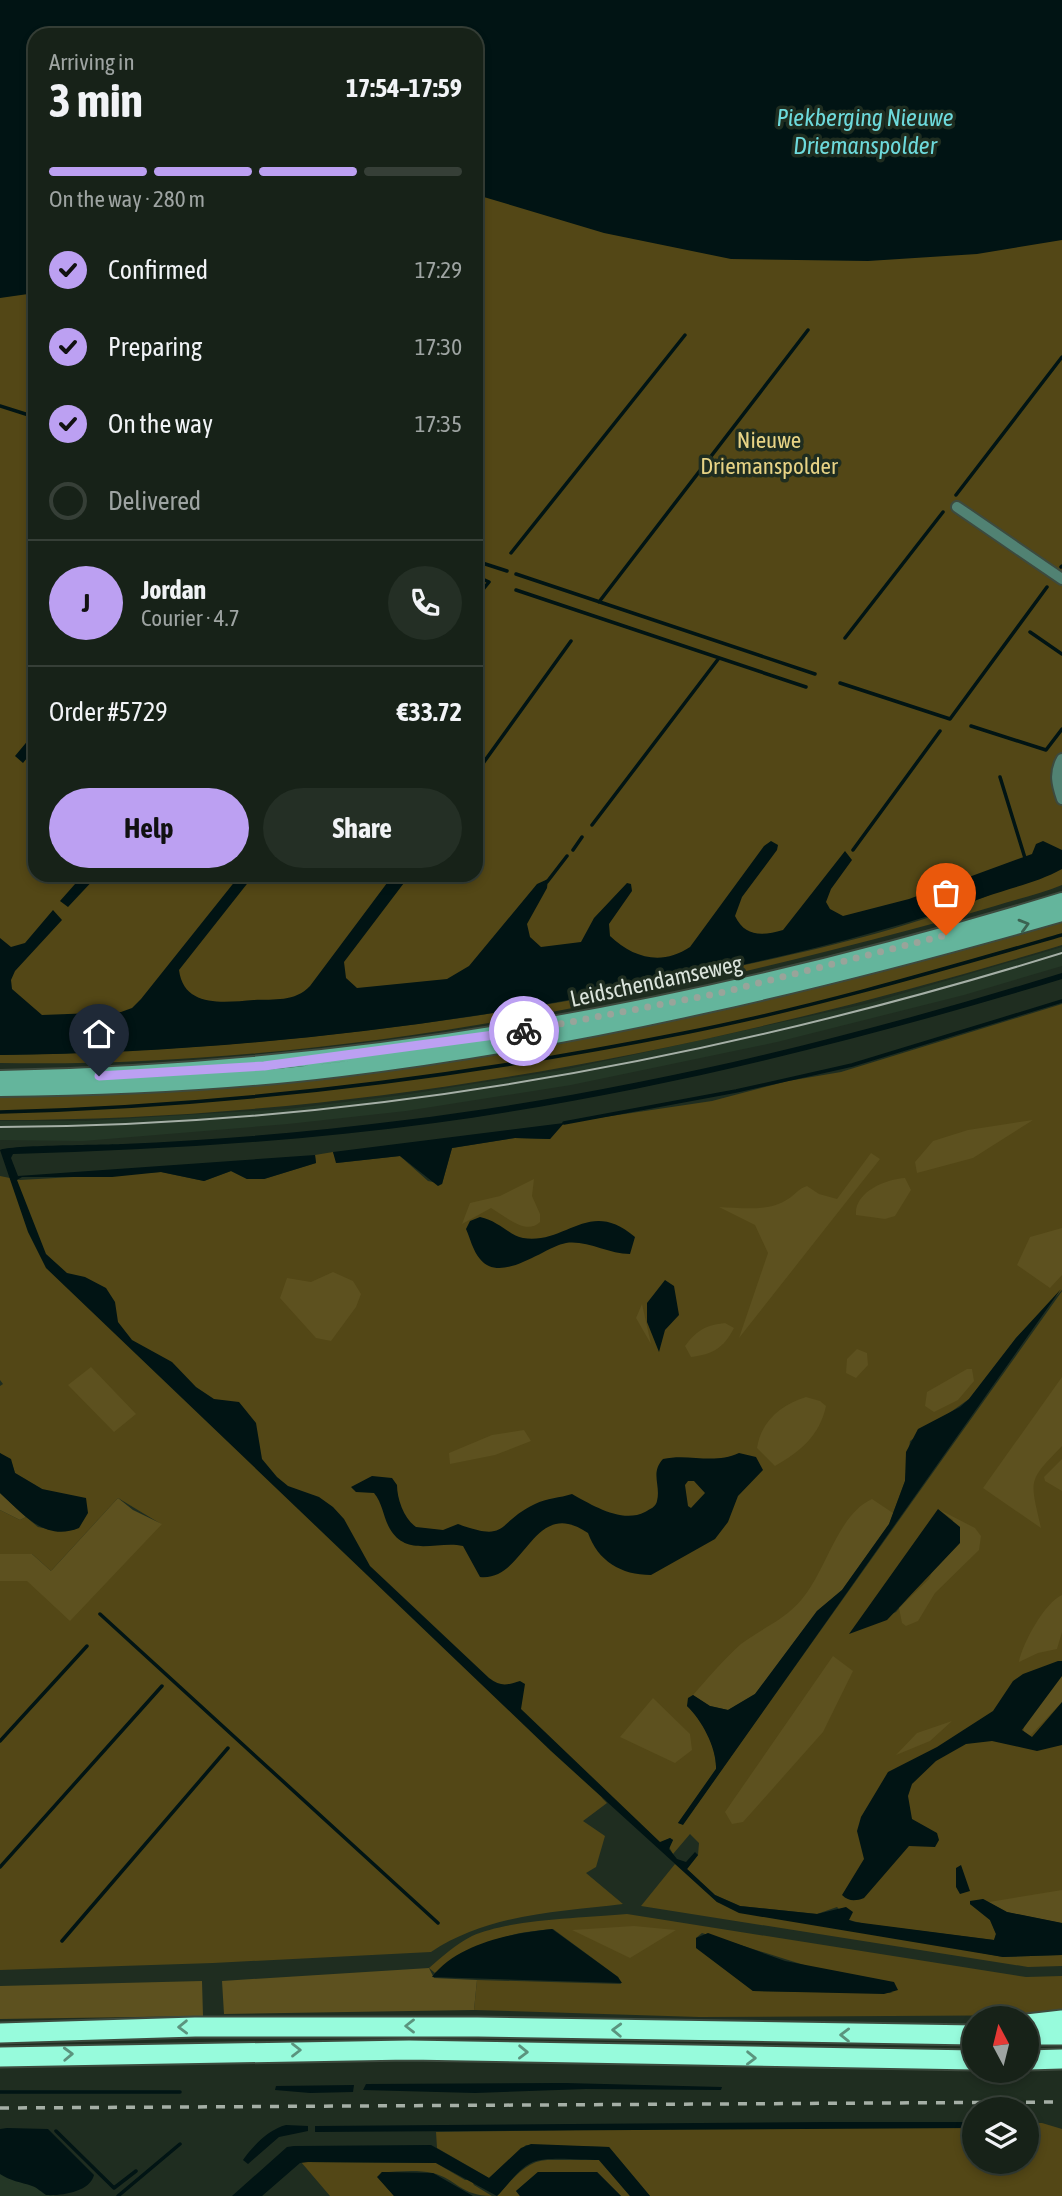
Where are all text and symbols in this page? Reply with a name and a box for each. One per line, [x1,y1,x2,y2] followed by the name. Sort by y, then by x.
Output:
[49,49,135,75] text: Arriving in
[346,73,462,103] text: 17:54–17:59
[49,74,143,127] text: 3 min
[776,104,954,159] water label: Piekberging Nieuwe Driemanspolder
[49,186,205,212] text: On the way · 280 m
[49,251,87,289] icon: check
[108,255,208,285] text: Confirmed
[415,257,462,283] text: 17:29
[49,328,87,366] icon: check
[108,332,202,362] text: Preparing
[415,334,462,360] text: 17:30
[49,405,87,443] icon: check
[108,409,213,439] text: On the way
[415,411,462,437] text: 17:35
[700,427,839,479] park label: Nieuwe Driemanspolder
[108,486,201,516] text: Delivered
[388,566,462,640] button: phone
[141,575,206,605] text: Jordan
[82,588,90,618] text: J
[141,605,240,631] text: Courier · 4.7
[49,697,168,727] text: Order #5729
[397,697,462,727] text: €33.72
[49,788,249,868] button: Help
[263,788,462,868] button: Share
[916,863,976,935] pin
[927,874,965,912] icon: bag
[1018,919,1030,934] one-way arrow
[568,950,745,1012] street label: Leidschendamseweg
[489,996,559,1066] courier
[69,1004,129,1076] pin
[505,1012,543,1050] icon: bike
[80,1015,118,1053] icon: home
[962,2006,1040,2082] north arrow
[962,2006,1039,2174] map controls
[404,2019,415,2034] one-way arrow
[177,2020,188,2035] one-way arrow
[612,2022,623,2037] one-way arrow
[839,2027,850,2043] one-way arrow
[291,2042,301,2058] one-way arrow
[518,2044,529,2060] one-way arrow
[63,2047,74,2062] one-way arrow
[746,2050,756,2066] one-way arrow
[962,2097,1039,2174] button: layers

